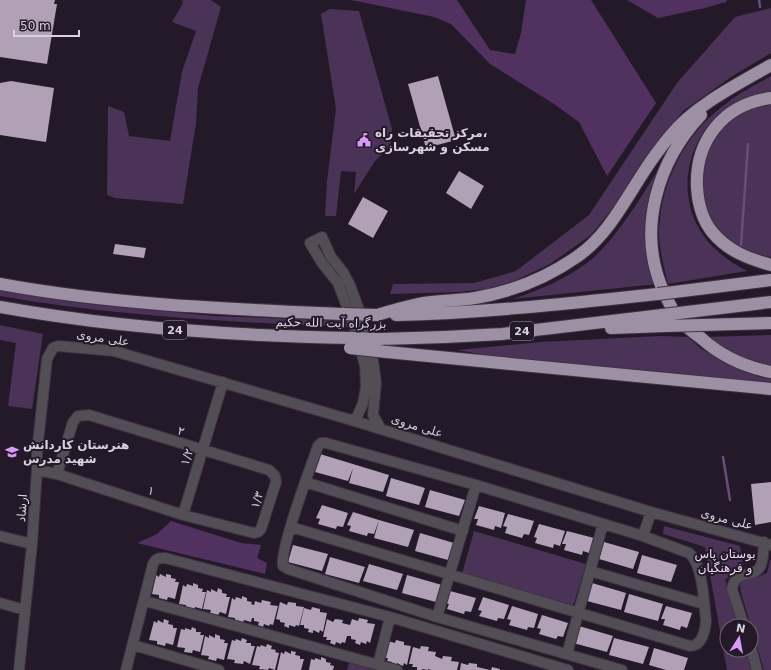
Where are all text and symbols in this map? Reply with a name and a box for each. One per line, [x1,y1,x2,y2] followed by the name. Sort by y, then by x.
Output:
[14,12,79,38] scale bar
[20,19,51,33] text: 50 m
[375,126,490,155] place label: مرکز تحقیقات راه، مسکن و شهرسازی
[356,132,372,148] public building icon: مرکز تحقیقات راه، مسکن و شهرسازی
[276,314,386,332] street label: بزرگراه آیت الله حکیم
[163,321,187,339] road number: 24
[510,322,534,340] road number: 24
[75,327,130,350] street label: علی مروی
[389,412,444,441] street label: علی مروی
[176,423,186,439] street label: ۲
[23,438,129,466] place label: هنرستان کاردانش شهید مدرس
[4,444,20,460] school or university icon: هنرستان کاردانش شهید مدرس
[178,447,196,467] street label: ۱/۲
[146,483,156,499] street label: ۱
[248,489,266,510] street label: ۱/۳
[14,493,31,523] street label: ارشاد
[699,505,754,534] street label: علی مروی
[694,547,756,576] park label: بوستان پاس و فرهنگیان
[719,618,759,658] north arrow
[735,621,747,636] text: N

